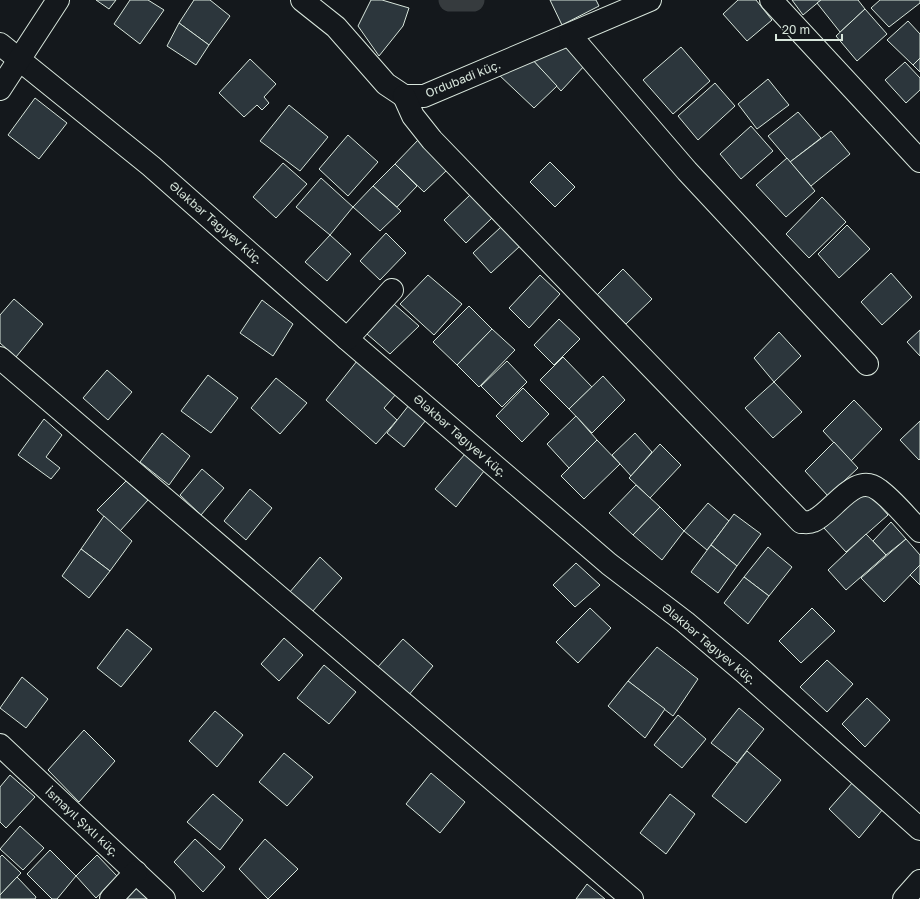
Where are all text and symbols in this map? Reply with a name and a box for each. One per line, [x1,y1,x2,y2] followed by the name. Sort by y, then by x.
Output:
[776,16,842,42] scale bar
[782,22,810,37] text: 20 m
[423,57,503,100] street label: Ordubadi küç.
[167,178,266,267] street label: Ələkbər Tağıyev küç.
[411,391,510,480] street label: Ələkbər Tağıyev küç.
[659,600,760,687] street label: Ələkbər Tağıyev küç.
[42,784,122,860] street label: İsmayıl Şıxlı küç.

